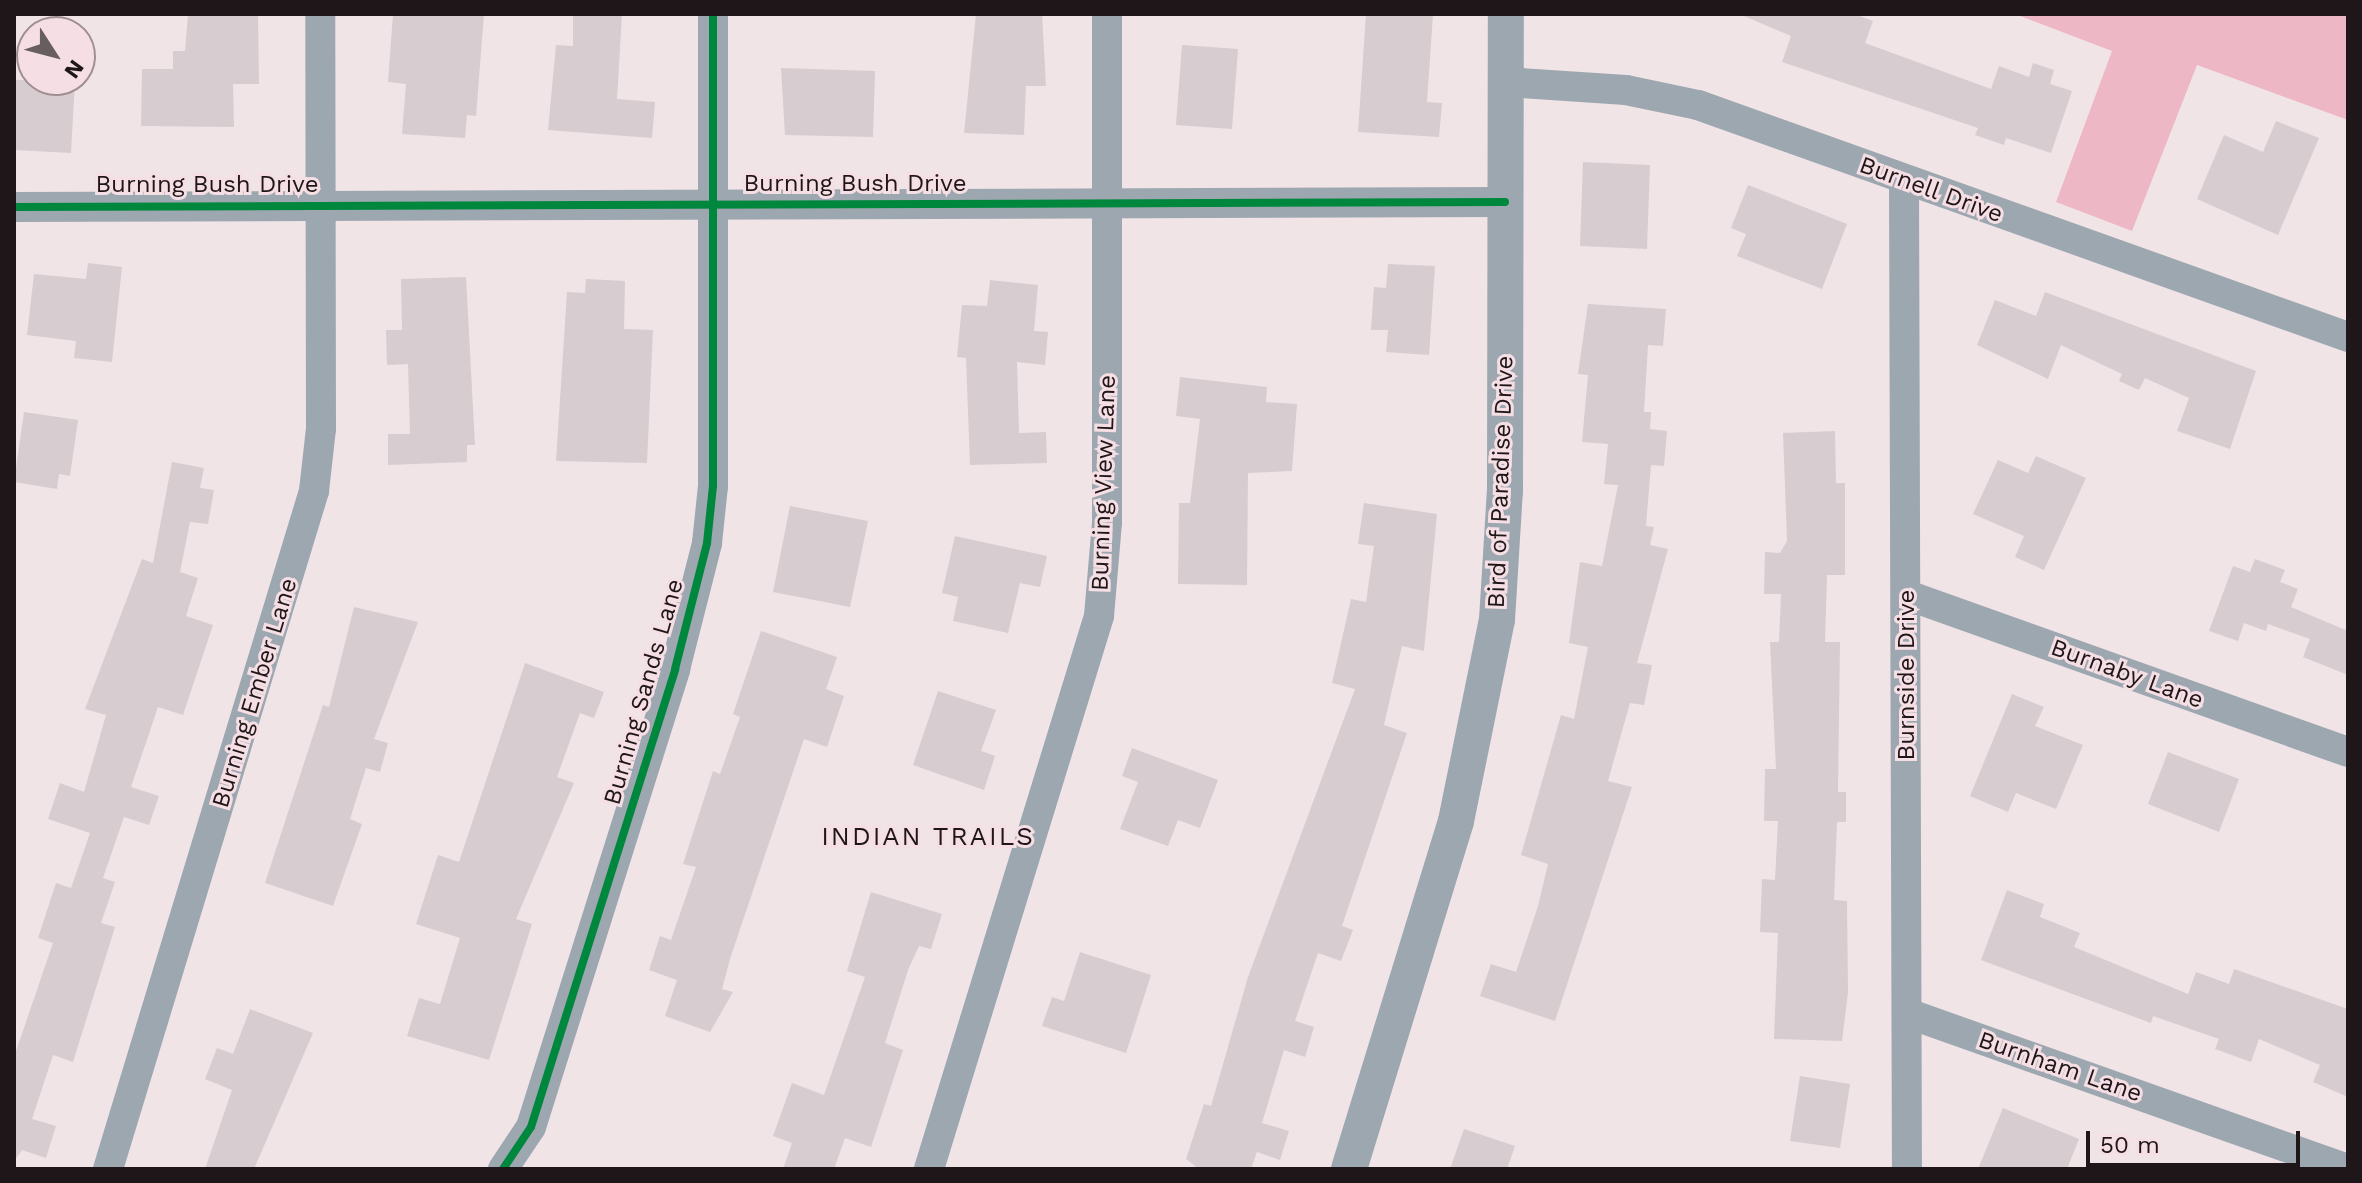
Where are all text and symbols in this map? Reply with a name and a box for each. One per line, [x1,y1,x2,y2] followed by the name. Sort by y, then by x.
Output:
[16,16,96,96] north arrow
[59,55,89,83] text: N
[1855,151,2007,229] street label: Burnell Drive
[743,170,967,198] street label: Burning Bush Drive
[95,171,319,199] street label: Burning Bush Drive
[1482,355,1520,609] street label: Bird of Paradise Drive
[1086,374,1122,592] street label: Burning View Lane
[206,575,304,811] street label: Burning Ember Lane
[598,576,690,808] street label: Burning Sands Lane
[1893,590,1921,760] street label: Burnside Drive
[2047,633,2207,715] street label: Burnaby Lane
[821,821,1035,853] district label: INDIAN TRAILS
[1974,1026,2146,1108] street label: Burnham Lane
[2090,1115,2304,1165] scale bar
[2100,1131,2160,1159] text: 50 m

